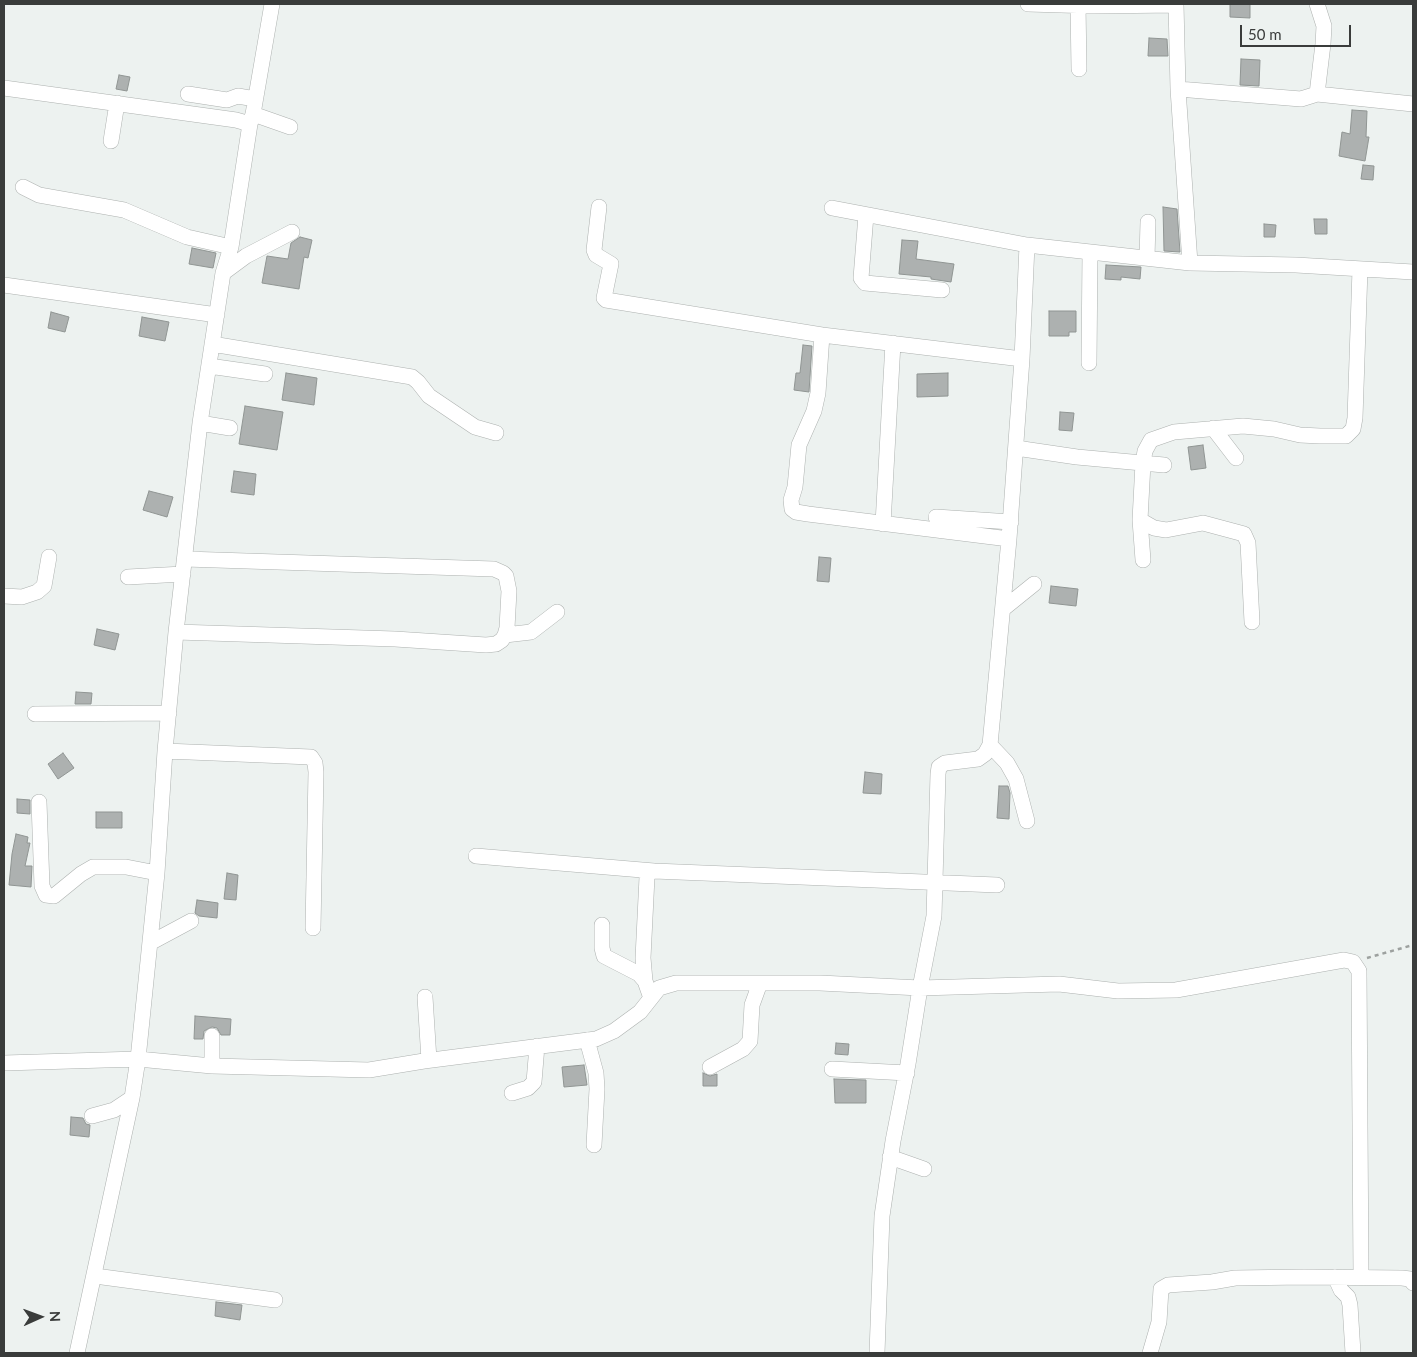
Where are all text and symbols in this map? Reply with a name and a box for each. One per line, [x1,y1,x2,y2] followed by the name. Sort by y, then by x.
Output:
[1242,15,1353,47] scale bar
[1248,25,1282,43] text: 50 m
[15,1292,65,1342] north arrow
[47,1311,64,1322] text: N

